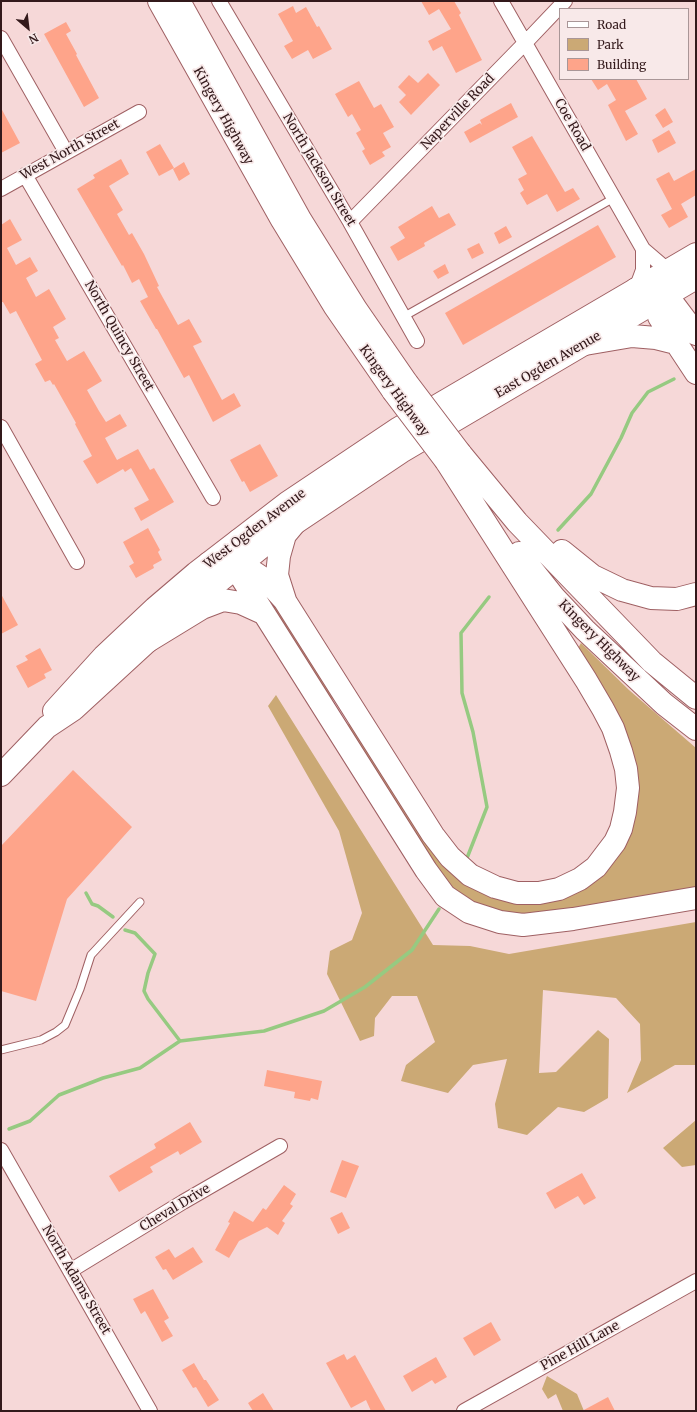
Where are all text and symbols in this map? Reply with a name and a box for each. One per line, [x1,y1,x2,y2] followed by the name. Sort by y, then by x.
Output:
[8,8,48,48] north arrow
[559,8,689,80] legend
[597,17,626,32] text: Road
[27,30,41,47] text: N
[597,37,624,52] text: Park
[597,57,646,72] text: Building
[190,65,256,167] street label: Kingery Highway
[418,71,498,153] street label: Naperville Road
[551,96,593,154] street label: Coe Road
[279,111,359,229] street label: North Jackson Street
[18,116,122,184] street label: West North Street
[81,278,157,394] street label: North Quincy Street
[492,328,604,402] street label: East Ogden Avenue
[356,342,432,440] street label: Kingery Highway
[201,486,309,572] street label: West Ogden Avenue
[555,597,643,685] street label: Kingery Highway
[137,1181,213,1235] street label: Cheval Drive
[38,1223,114,1337] street label: North Adams Street
[538,1318,622,1374] street label: Pine Hill Lane

